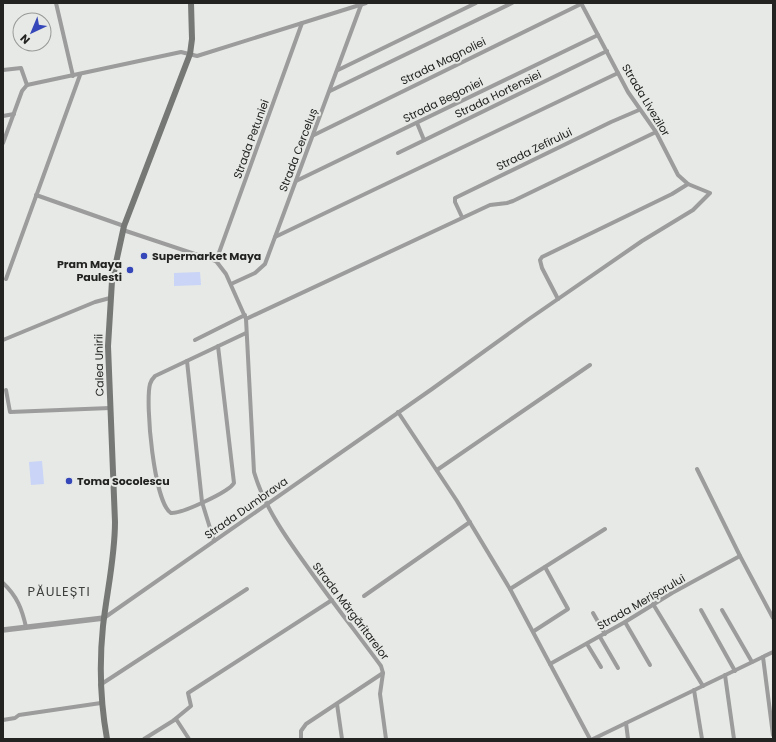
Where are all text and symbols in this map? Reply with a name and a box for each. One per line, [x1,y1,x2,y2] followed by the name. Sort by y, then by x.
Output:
[12,12,52,52] north arrow
[17,31,34,48] text: N
[398,33,489,89] street label: Strada Magnoliei
[618,61,674,139] street label: Strada Livezilor
[452,66,544,122] street label: Strada Hortensiei
[400,74,486,126] street label: Strada Begoniei
[229,97,273,181] street label: Strada Petuniei
[275,106,321,194] street label: Strada Cerceluș
[493,124,575,174] street label: Strada Zefirului
[152,248,261,264] place label: Supermarket Maya
[139,251,149,261] marker: Supermarket Maya
[57,256,122,285] place label: Pram Maya Paulesti
[125,265,135,275] marker: Pram Maya Paulesti
[90,333,108,396] street label: Calea Unirii
[77,473,170,489] place label: Toma Socolescu
[201,473,291,543] street label: Strada Dumbrava
[64,476,74,486] marker: Toma Socolescu
[309,559,393,663] street label: Strada Mărgăritarelor
[594,570,688,634] street label: Strada Merișorului
[27,582,91,601] district label: PĂULEȘTI

